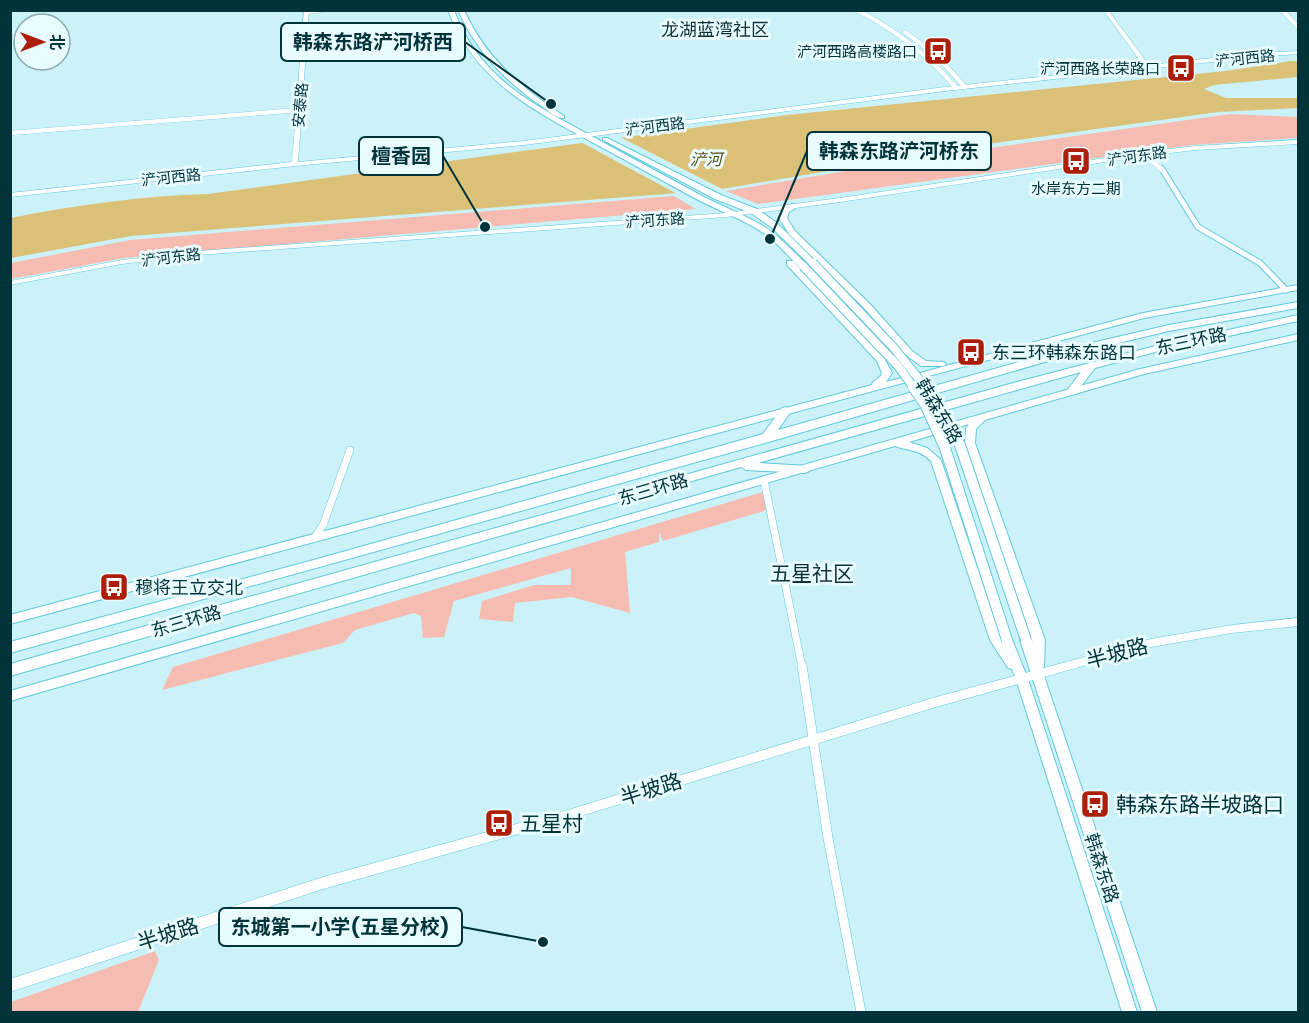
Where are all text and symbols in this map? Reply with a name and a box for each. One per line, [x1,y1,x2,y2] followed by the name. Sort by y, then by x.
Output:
[12,12,72,72] north arrow
[661,17,769,42] district label: 龙湖蓝湾社区
[281,23,465,61] callout: 韩森东路浐河桥西
[293,28,453,56] text: 韩森东路浐河桥西
[45,34,68,50] text: 北
[922,35,954,67] bus stop icon: 浐河西路高楼路口
[797,41,917,62] place label: 浐河西路高楼路口
[1214,44,1276,72] street label: 浐河西路
[1165,52,1197,84] bus stop icon: 浐河西路长荣路口
[1040,58,1160,79] place label: 浐河西路长荣路口
[288,82,312,128] street label: 安泰路
[624,112,686,140] street label: 浐河西路
[807,132,991,170] callout: 韩森东路浐河桥东
[359,137,443,175] callout: 檀香园
[819,137,979,165] text: 韩森东路浐河桥东
[1106,141,1168,171] street label: 浐河东路
[371,142,431,170] text: 檀香园
[1060,145,1092,177] bus stop icon: 水岸东方二期
[690,148,725,171] water label: 浐河
[140,163,202,191] street label: 浐河西路
[1031,178,1121,199] place label: 水岸东方二期
[624,207,686,233] street label: 浐河东路
[140,243,202,271] street label: 浐河东路
[1153,321,1229,361] street label: 东三环路
[955,336,987,368] bus stop icon: 东三环韩森东路口
[992,340,1136,365] place label: 东三环韩森东路口
[910,374,968,448] street label: 韩森东路
[615,467,691,511] street label: 东三环路
[770,559,854,588] district label: 五星社区
[98,571,130,603] bus stop icon: 穆将王立交北
[135,575,243,600] place label: 穆将王立交北
[148,599,224,643] street label: 东三环路
[1083,631,1151,675] street label: 半坡路
[617,766,685,812] street label: 半坡路
[1079,788,1111,820] bus stop icon: 韩森东路半坡路口
[1116,790,1284,819] place label: 韩森东路半坡路口
[483,807,515,839] bus stop icon: 五星村
[520,809,583,838] place label: 五星村
[1079,830,1125,906] street label: 韩森东路
[219,908,462,946] callout: 东城第一小学(五星分校)
[134,910,202,958] street label: 半坡路
[230,913,450,941] text: 东城第一小学(五星分校)

